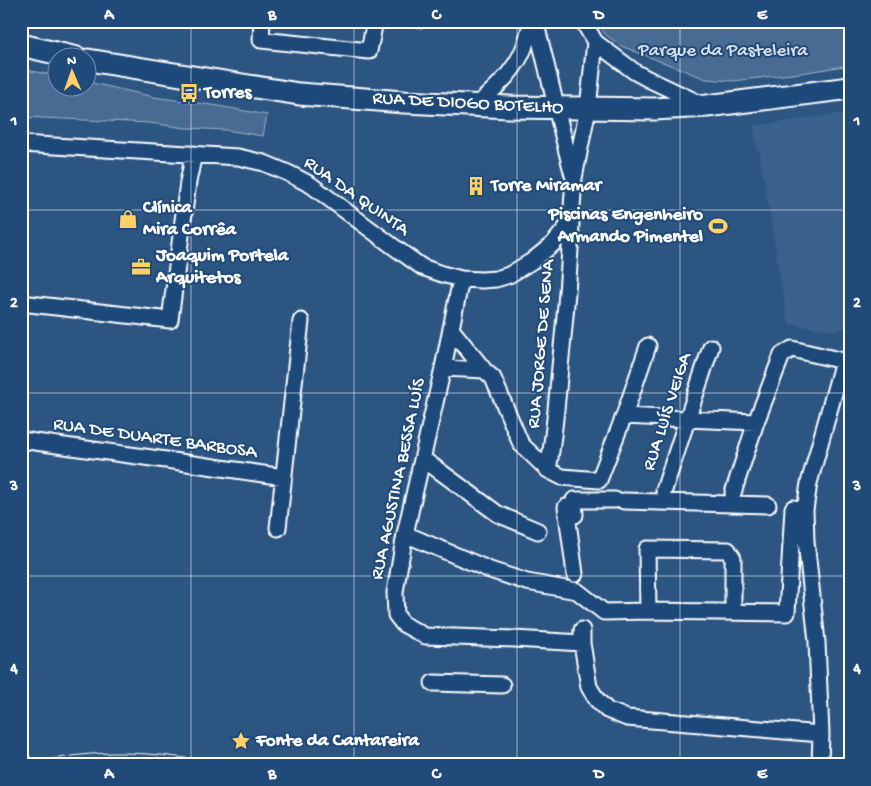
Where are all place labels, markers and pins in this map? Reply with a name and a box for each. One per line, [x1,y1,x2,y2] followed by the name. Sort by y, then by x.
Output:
[178,82,200,104] bus stop icon: Torres
[202,82,252,105] place label: Torres
[465,175,487,197] building icon: Torre Miramar
[489,175,604,198] place label: Torre Miramar
[142,197,237,242] place label: Clínica Mira Corrêa
[548,204,703,249] place label: Piscinas Engenheiro Armando Pimentel
[117,208,139,230] shop icon: Clínica Mira Corrêa
[707,215,729,237] sports icon: Piscinas Engenheiro Armando Pimentel
[155,245,290,290] place label: Joaquim Portela Arquitetos
[130,256,152,278] office icon: Joaquim Portela Arquitetos
[230,730,252,752] place icon: Fonte da Cantareira
[255,730,420,753] place label: Fonte da Cantareira

